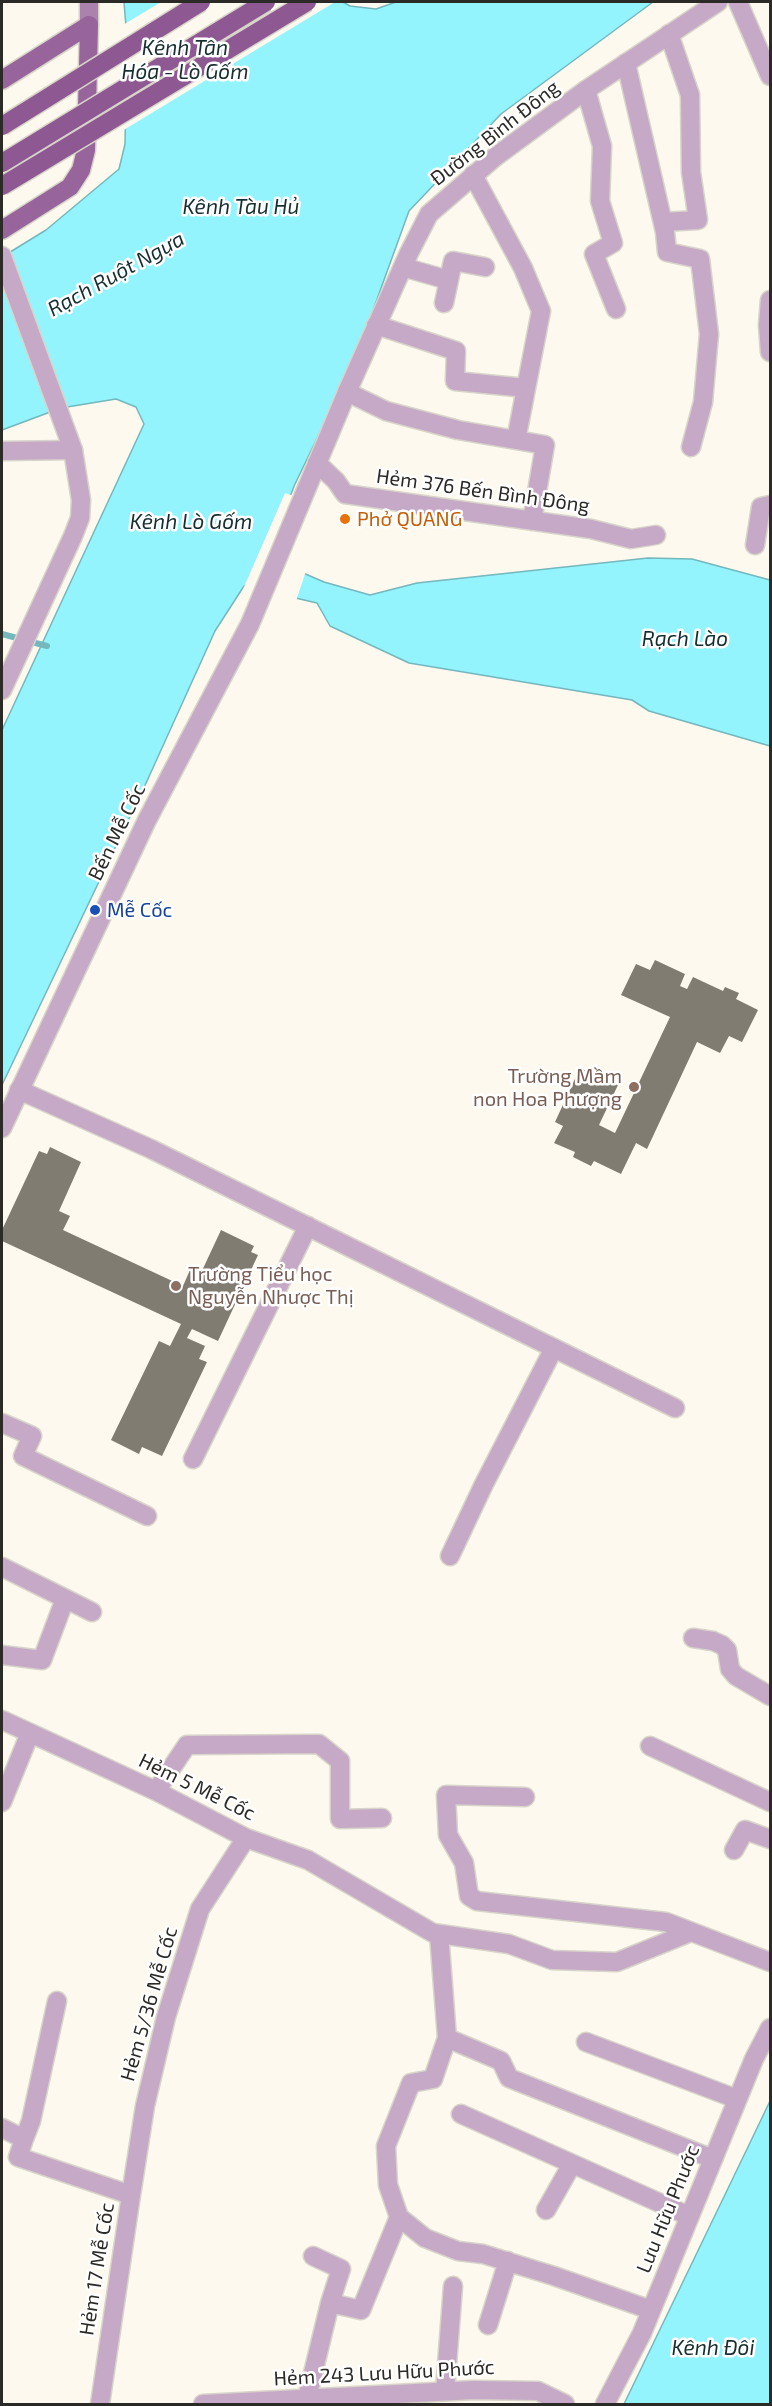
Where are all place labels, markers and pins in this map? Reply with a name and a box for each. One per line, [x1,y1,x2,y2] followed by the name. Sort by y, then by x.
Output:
[357,507,462,531] place label: Phở QUANG
[338,512,352,526] marker: Phở QUANG
[107,898,172,922] place label: Mễ Cốc
[88,903,102,917] marker: Mễ Cốc
[473,1064,622,1111] place label: Trường Mầm non Hoa Phượng
[627,1080,641,1094] marker: Trường Mầm non Hoa Phượng
[188,1262,354,1309] place label: Trường Tiểu học Nguyễn Nhược Thị
[169,1279,183,1293] marker: Trường Tiểu học Nguyễn Nhược Thị

